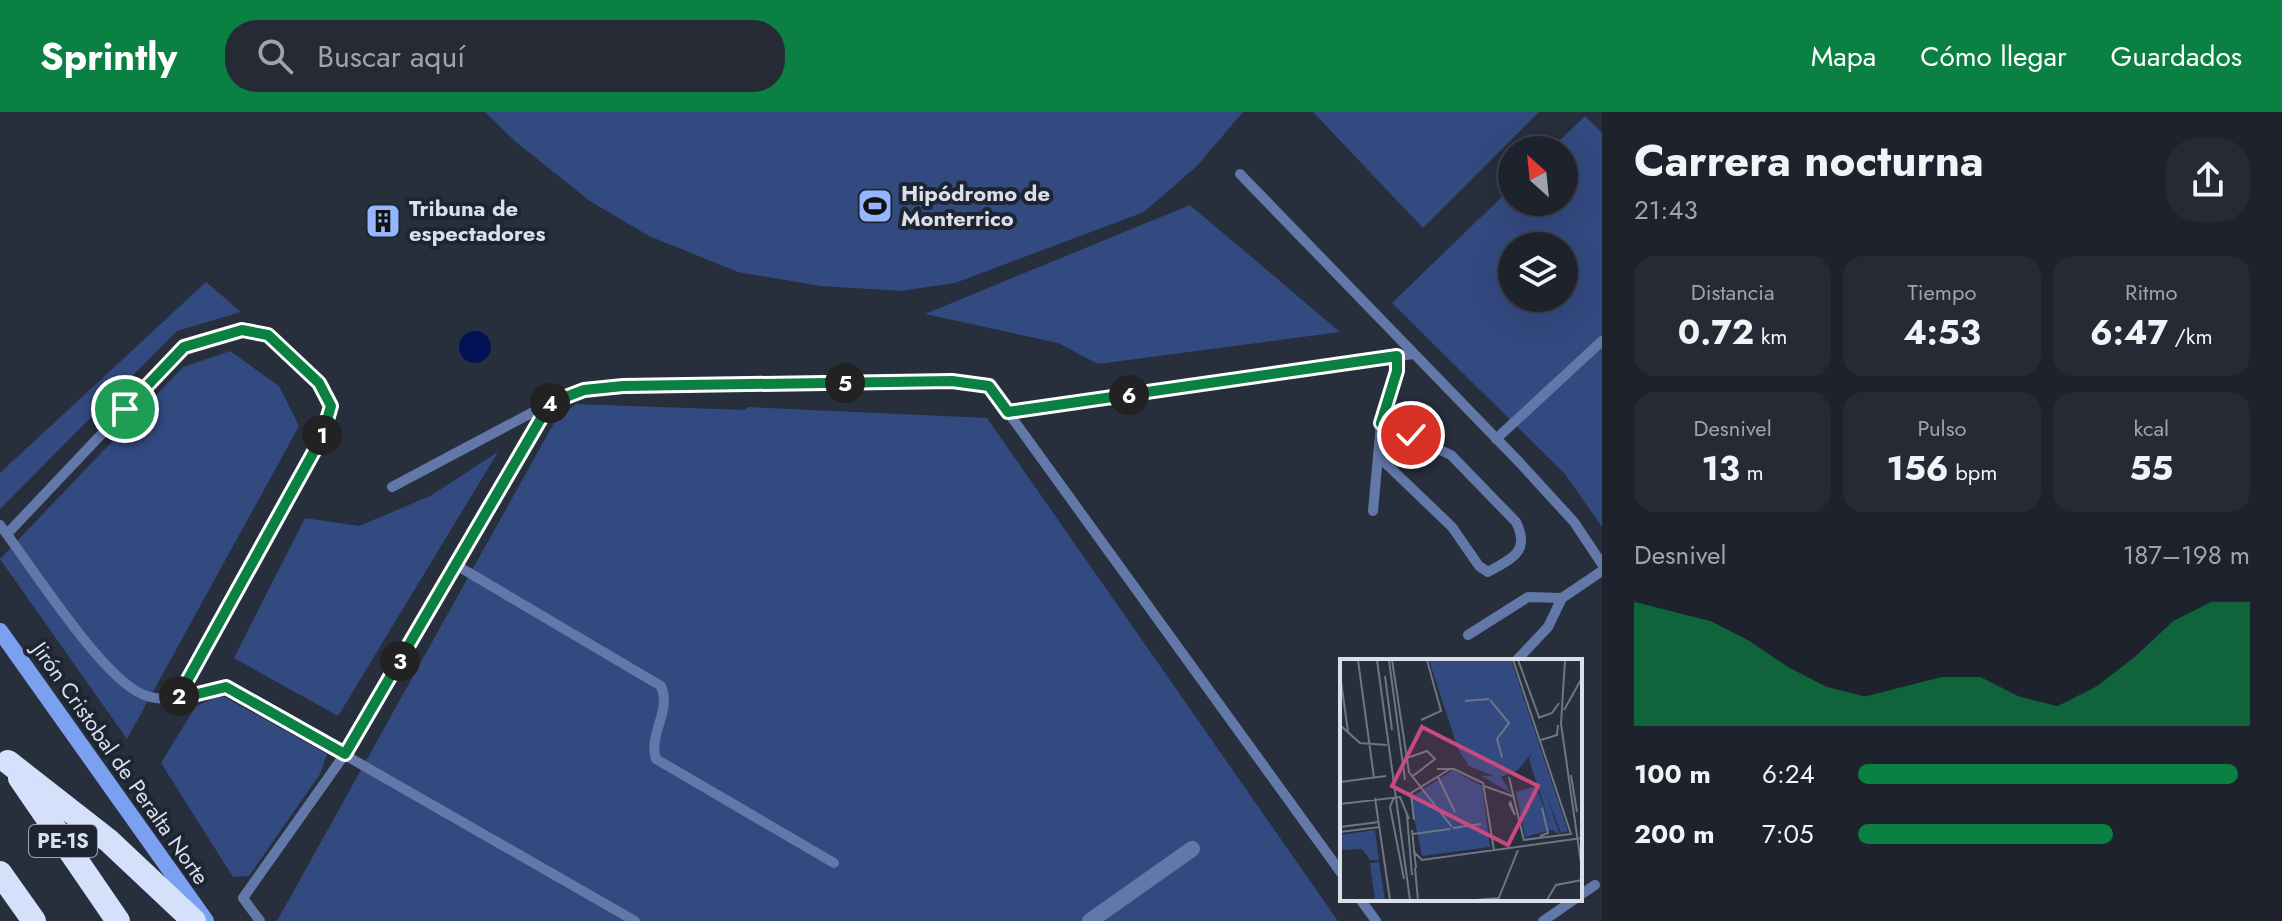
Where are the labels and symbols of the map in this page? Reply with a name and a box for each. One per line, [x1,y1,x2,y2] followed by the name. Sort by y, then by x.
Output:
[1498,136,1578,216] north arrow
[901,177,1050,234] place label: Hipódromo de Monterrico
[856,187,894,225] sports icon: Hipódromo de Monterrico
[409,192,545,249] place label: Tribuna de espectadores
[364,202,402,240] building icon: Tribuna de espectadores
[825,363,865,403] pin: 5
[91,375,159,443] pin
[1109,375,1149,415] pin: 6
[530,383,570,423] pin: 4
[1377,401,1445,469] pin
[302,415,342,455] pin: 1
[23,633,217,891] street label: Jirón Cristobal de Peralta Norte
[380,641,420,681] pin: 3
[1340,659,1582,901] inset map
[159,676,199,716] pin: 2
[29,825,97,857] road number: PE-1S

